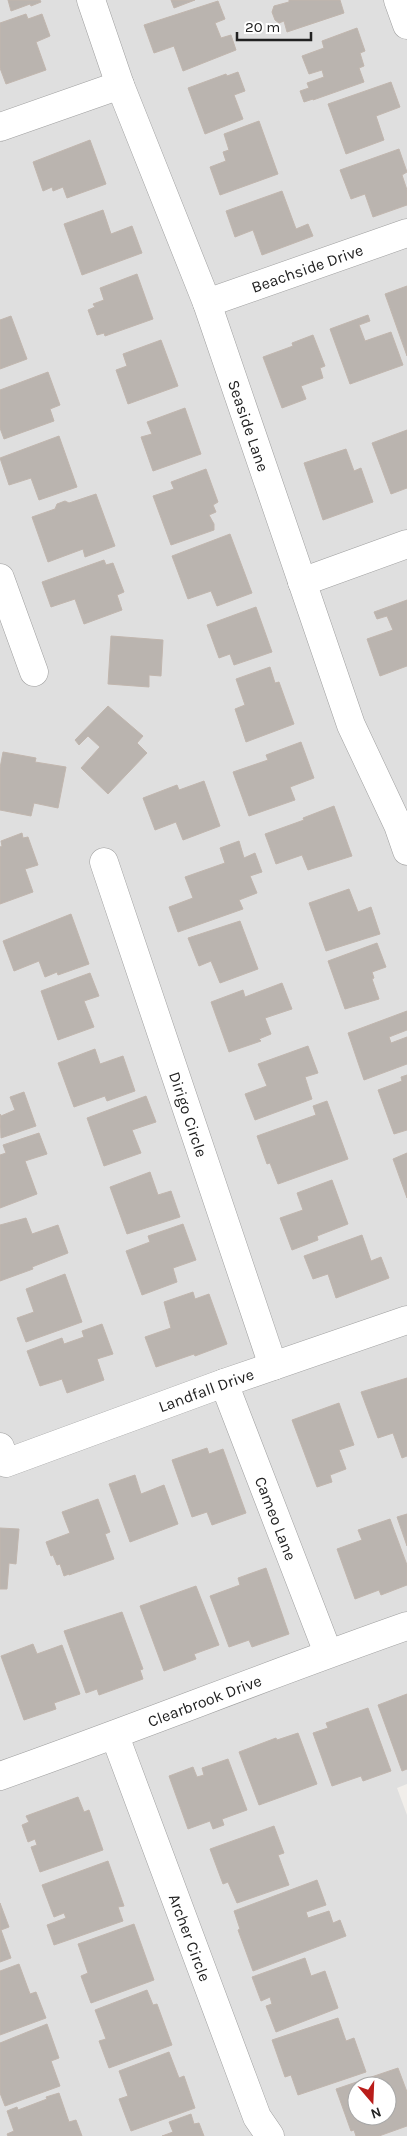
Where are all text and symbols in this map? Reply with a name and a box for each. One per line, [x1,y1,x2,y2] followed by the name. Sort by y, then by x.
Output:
[237,10,311,42] scale bar
[245,18,280,36] text: 20 m
[249,240,366,297] street label: Beachside Drive
[224,377,273,474] street label: Seaside Lane
[165,1069,211,1160] street label: Dirigo Circle
[156,1365,256,1416] street label: Landfall Drive
[251,1474,300,1563] street label: Cameo Lane
[145,1671,264,1731] street label: Clearbrook Drive
[165,1891,215,1984] street label: Archer Circle
[347,2076,397,2126] north arrow
[369,2103,384,2122] text: N

